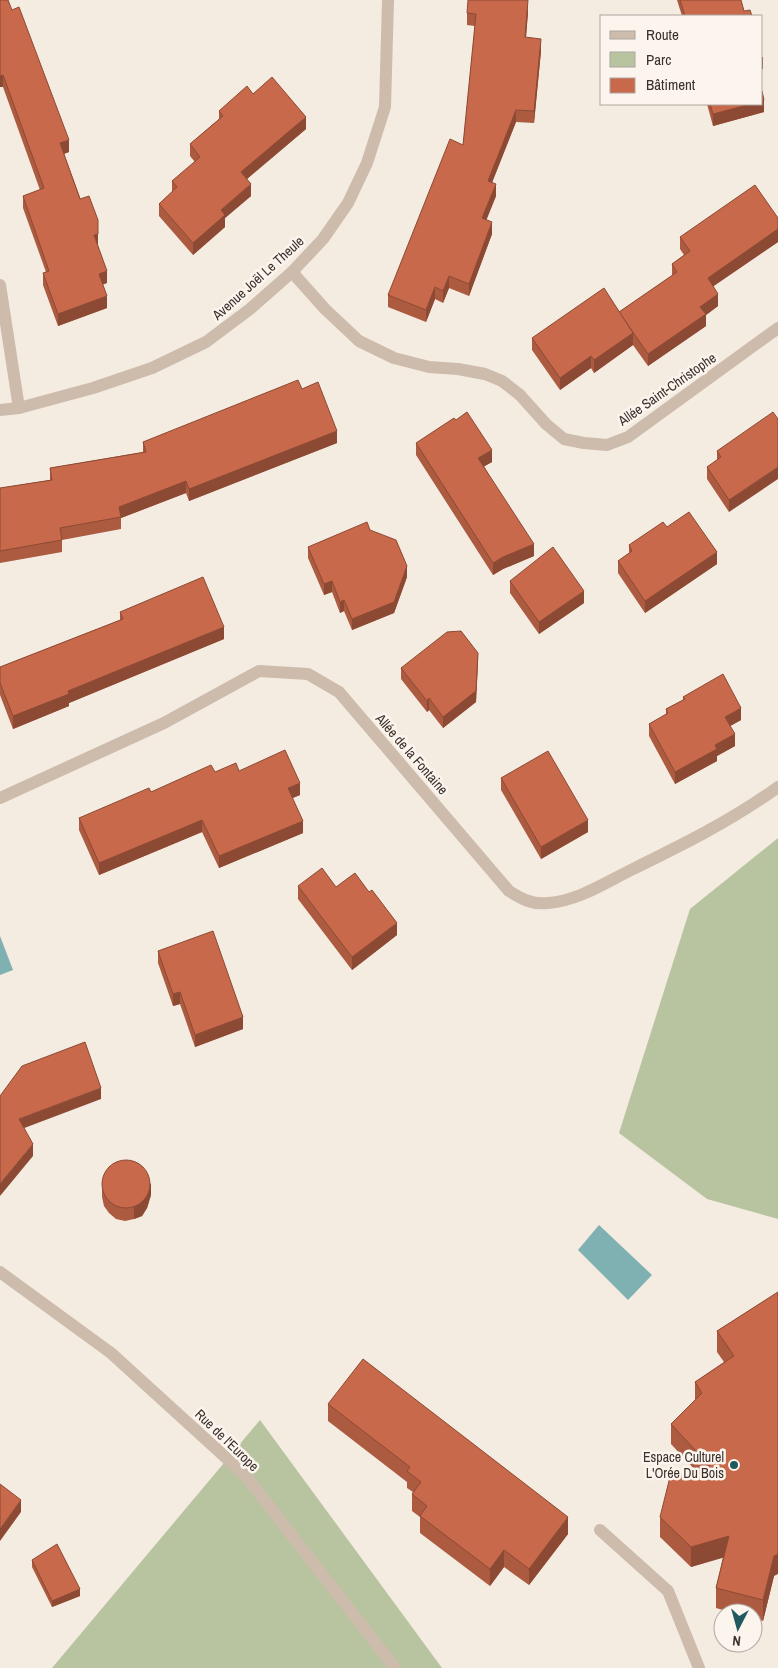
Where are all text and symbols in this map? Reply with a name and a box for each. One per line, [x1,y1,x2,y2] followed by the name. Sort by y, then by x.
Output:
[600,15,763,105] legend
[646,24,679,45] text: Route
[646,49,671,70] text: Parc
[646,74,696,95] text: Bâtiment
[208,232,308,325] street label: Avenue Joël Le Theule
[614,349,719,430] street label: Allée Saint-Christophe
[371,709,452,798] street label: Allée de la Fontaine
[191,1405,263,1475] street label: Rue de l'Europe
[643,1448,724,1482] place label: Espace Culturel L'Orée Du Bois
[728,1459,740,1471] marker: Espace Culturel L'Orée Du Bois
[713,1603,763,1653] north arrow
[732,1632,742,1650] text: N

